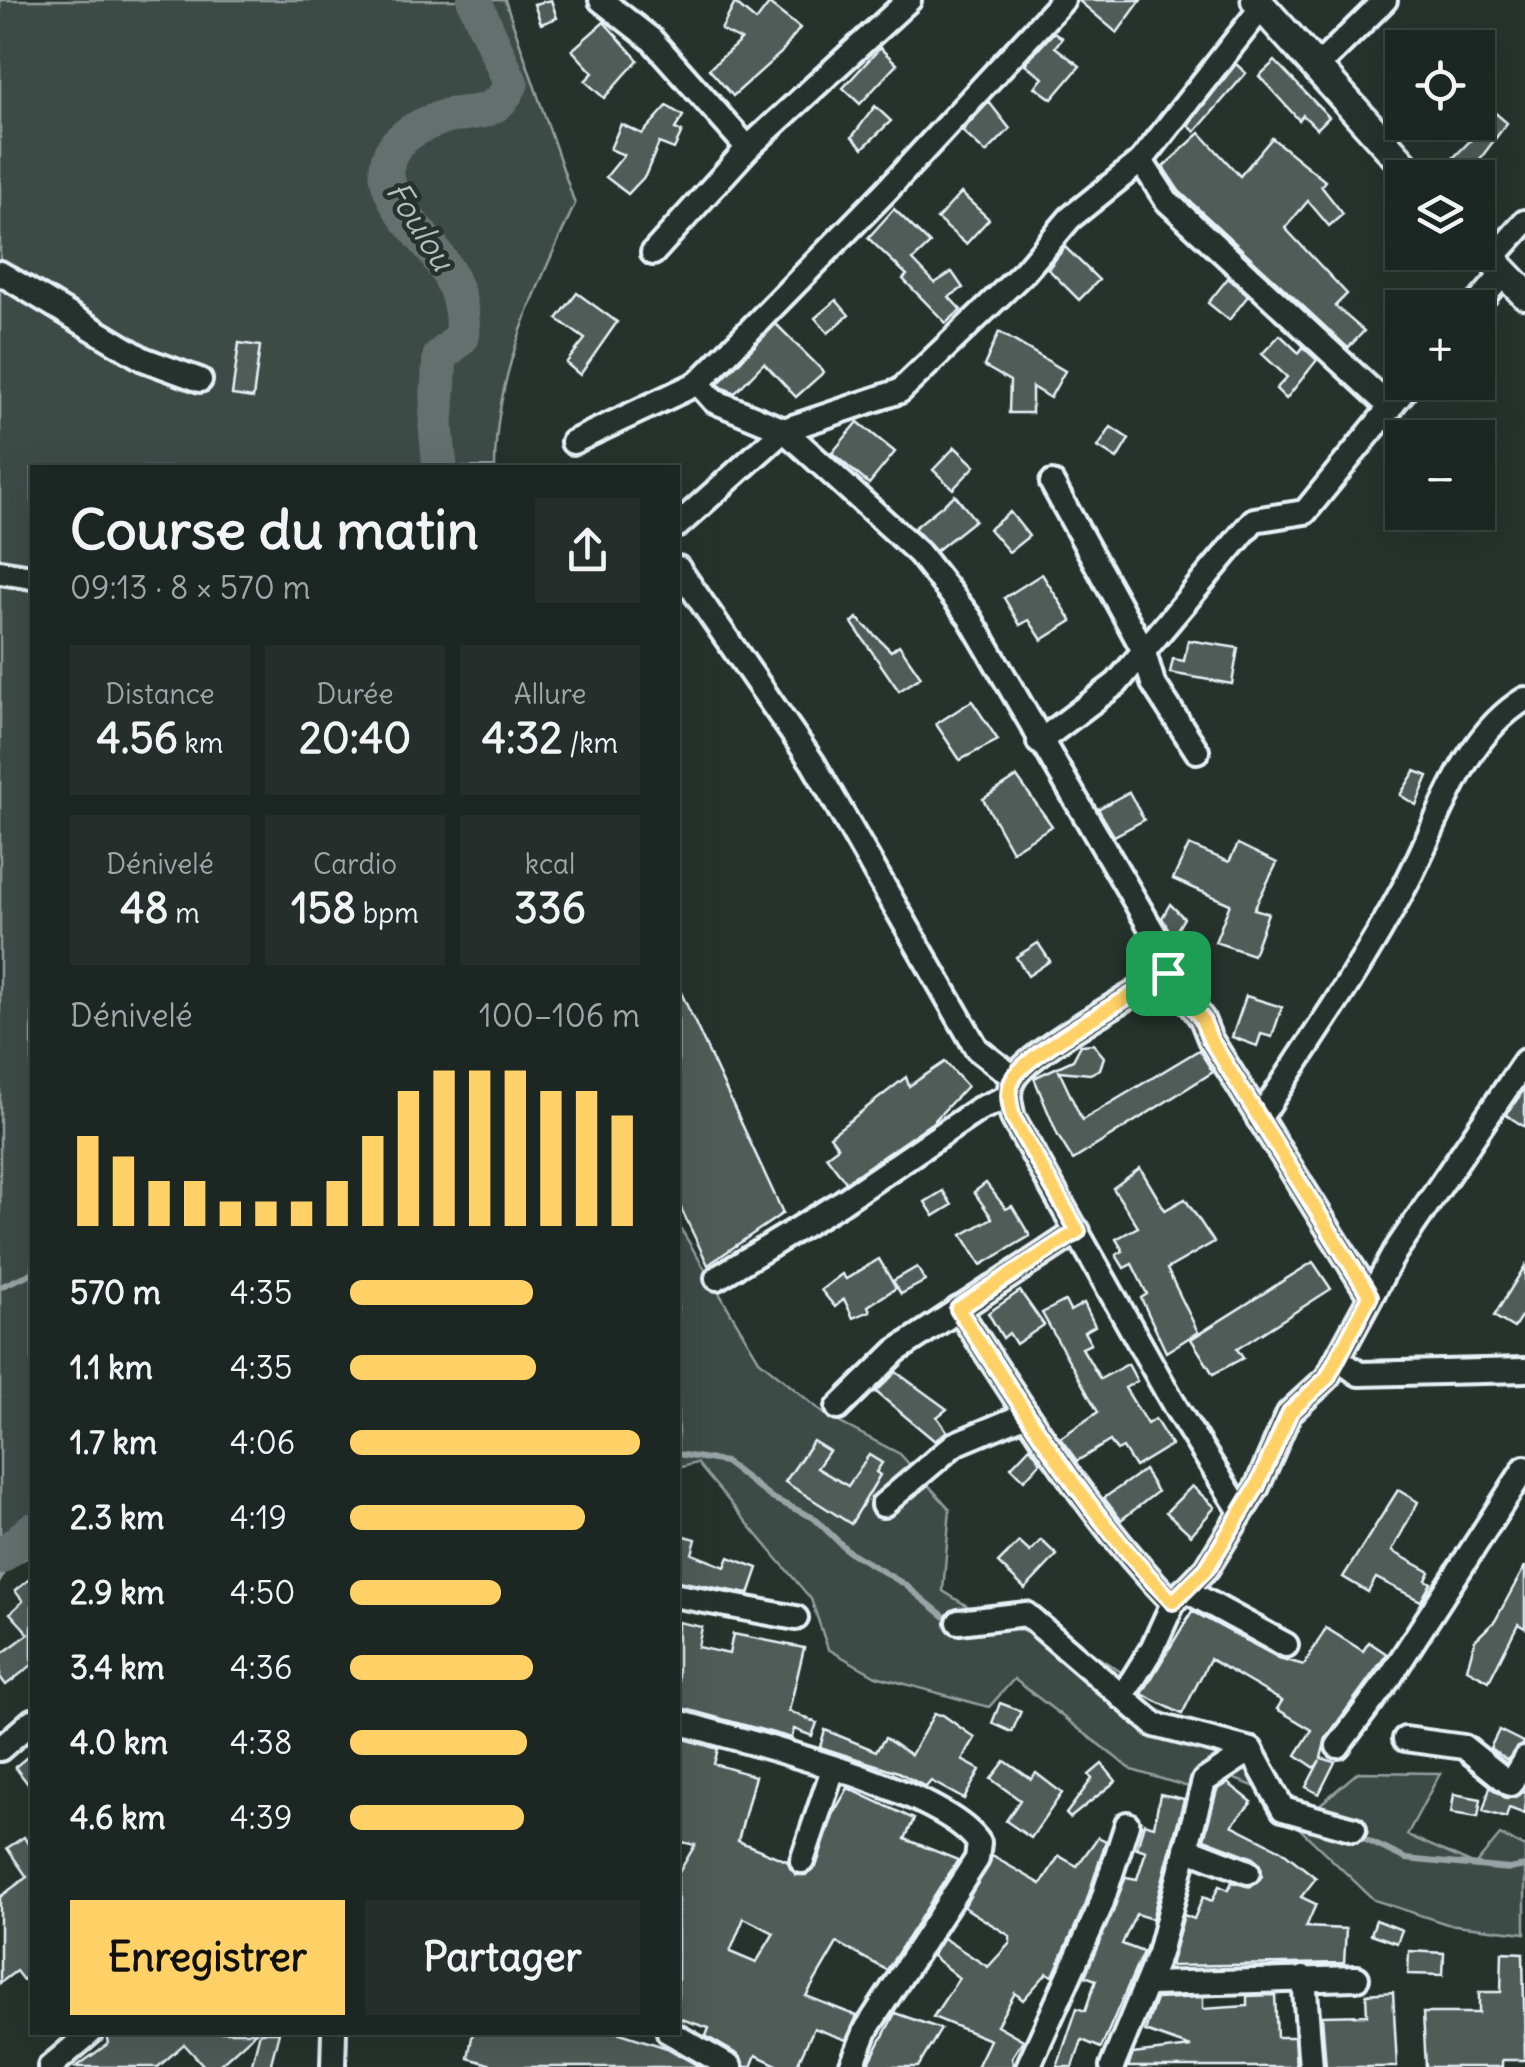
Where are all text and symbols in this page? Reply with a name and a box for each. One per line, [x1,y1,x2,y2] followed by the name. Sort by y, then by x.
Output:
[1385,30,1495,530] map controls
[1385,30,1495,140] button: locate
[1385,160,1495,270] button: layers
[377,174,465,280] water label: Foulou
[1385,290,1495,400] button: +
[1385,420,1495,530] button: −
[70,495,479,564] text: Course du matin
[535,498,640,603] button: share
[70,567,311,608] text: 09:13 · 8 × 570 m
[105,676,215,712] text: Distance
[317,676,393,712] text: Durée
[514,676,586,712] text: Allure
[97,712,178,764] text: 4.56
[299,712,411,764] text: 20:40
[482,712,562,764] text: 4:32
[178,725,223,761] text: km
[562,725,618,761] text: /km
[106,846,214,882] text: Dénivelé
[313,846,397,882] text: Cardio
[525,846,575,882] text: kcal
[120,882,169,934] text: 48
[291,882,356,934] text: 158
[514,882,586,934] text: 336
[169,895,200,931] text: m
[356,895,419,931] text: bpm
[1126,931,1211,1016] pin
[1141,946,1196,1001] icon: arrive
[70,995,193,1036] text: Dénivelé
[479,995,640,1036] text: 100–106 m
[70,1272,161,1313] text: 570 m
[230,1272,292,1313] text: 4:35
[70,1347,153,1388] text: 1.1 km
[230,1347,292,1388] text: 4:35
[70,1422,157,1463] text: 1.7 km
[230,1422,295,1463] text: 4:06
[70,1497,164,1538] text: 2.3 km
[230,1497,287,1538] text: 4:19
[70,1572,165,1613] text: 2.9 km
[230,1572,295,1613] text: 4:50
[70,1647,165,1688] text: 3.4 km
[230,1647,292,1688] text: 4:36
[70,1722,168,1763] text: 4.0 km
[230,1722,292,1763] text: 4:38
[70,1797,166,1838] text: 4.6 km
[230,1797,292,1838] text: 4:39
[70,1900,345,2015] button: Enregistrer
[365,1900,640,2015] button: Partager

